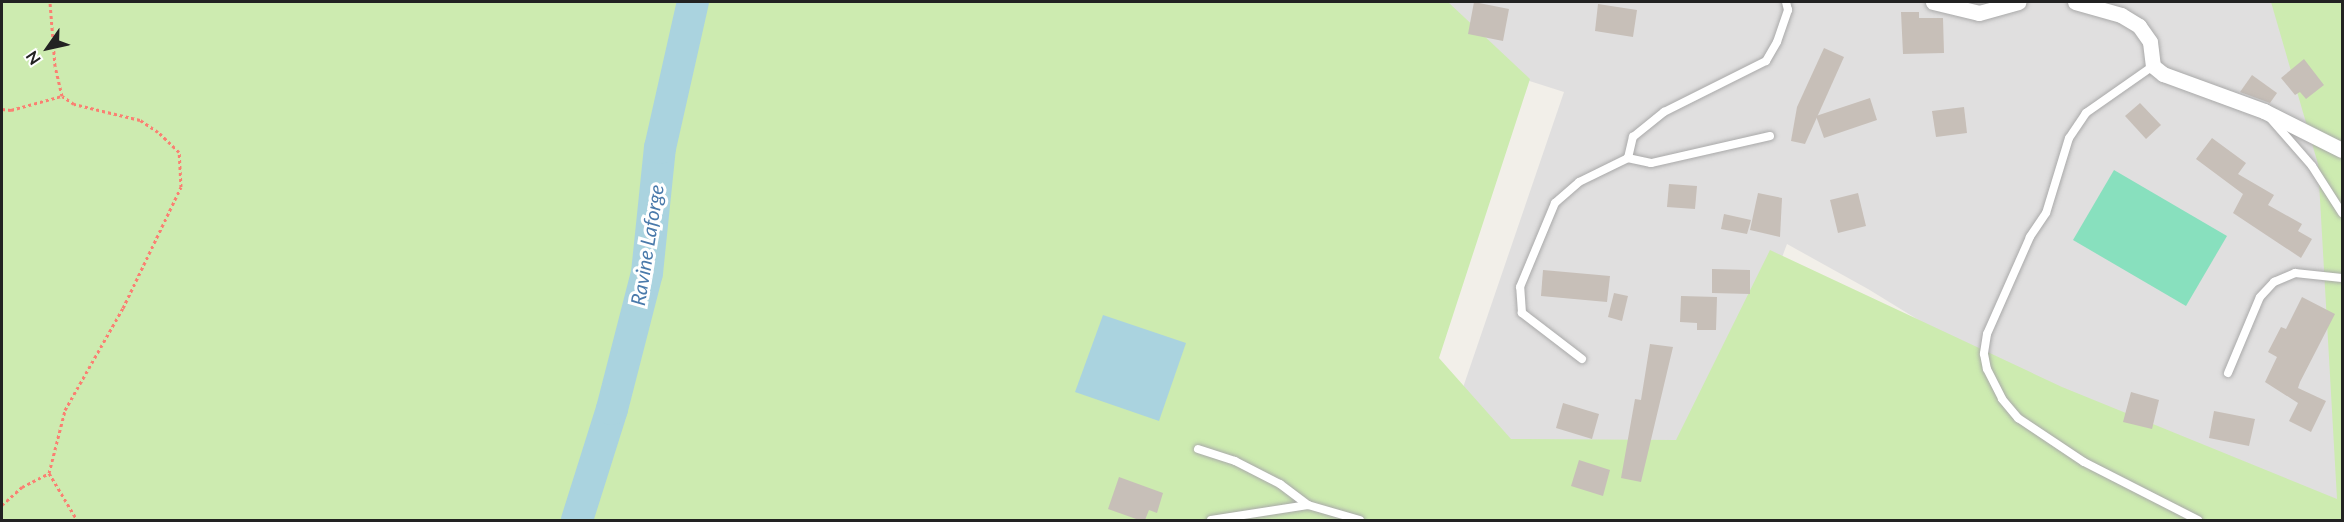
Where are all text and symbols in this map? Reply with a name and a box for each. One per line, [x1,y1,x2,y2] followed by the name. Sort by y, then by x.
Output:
[18,18,78,78] north arrow
[21,48,44,69] text: N
[626,183,668,307] water label: Ravine Laforge

